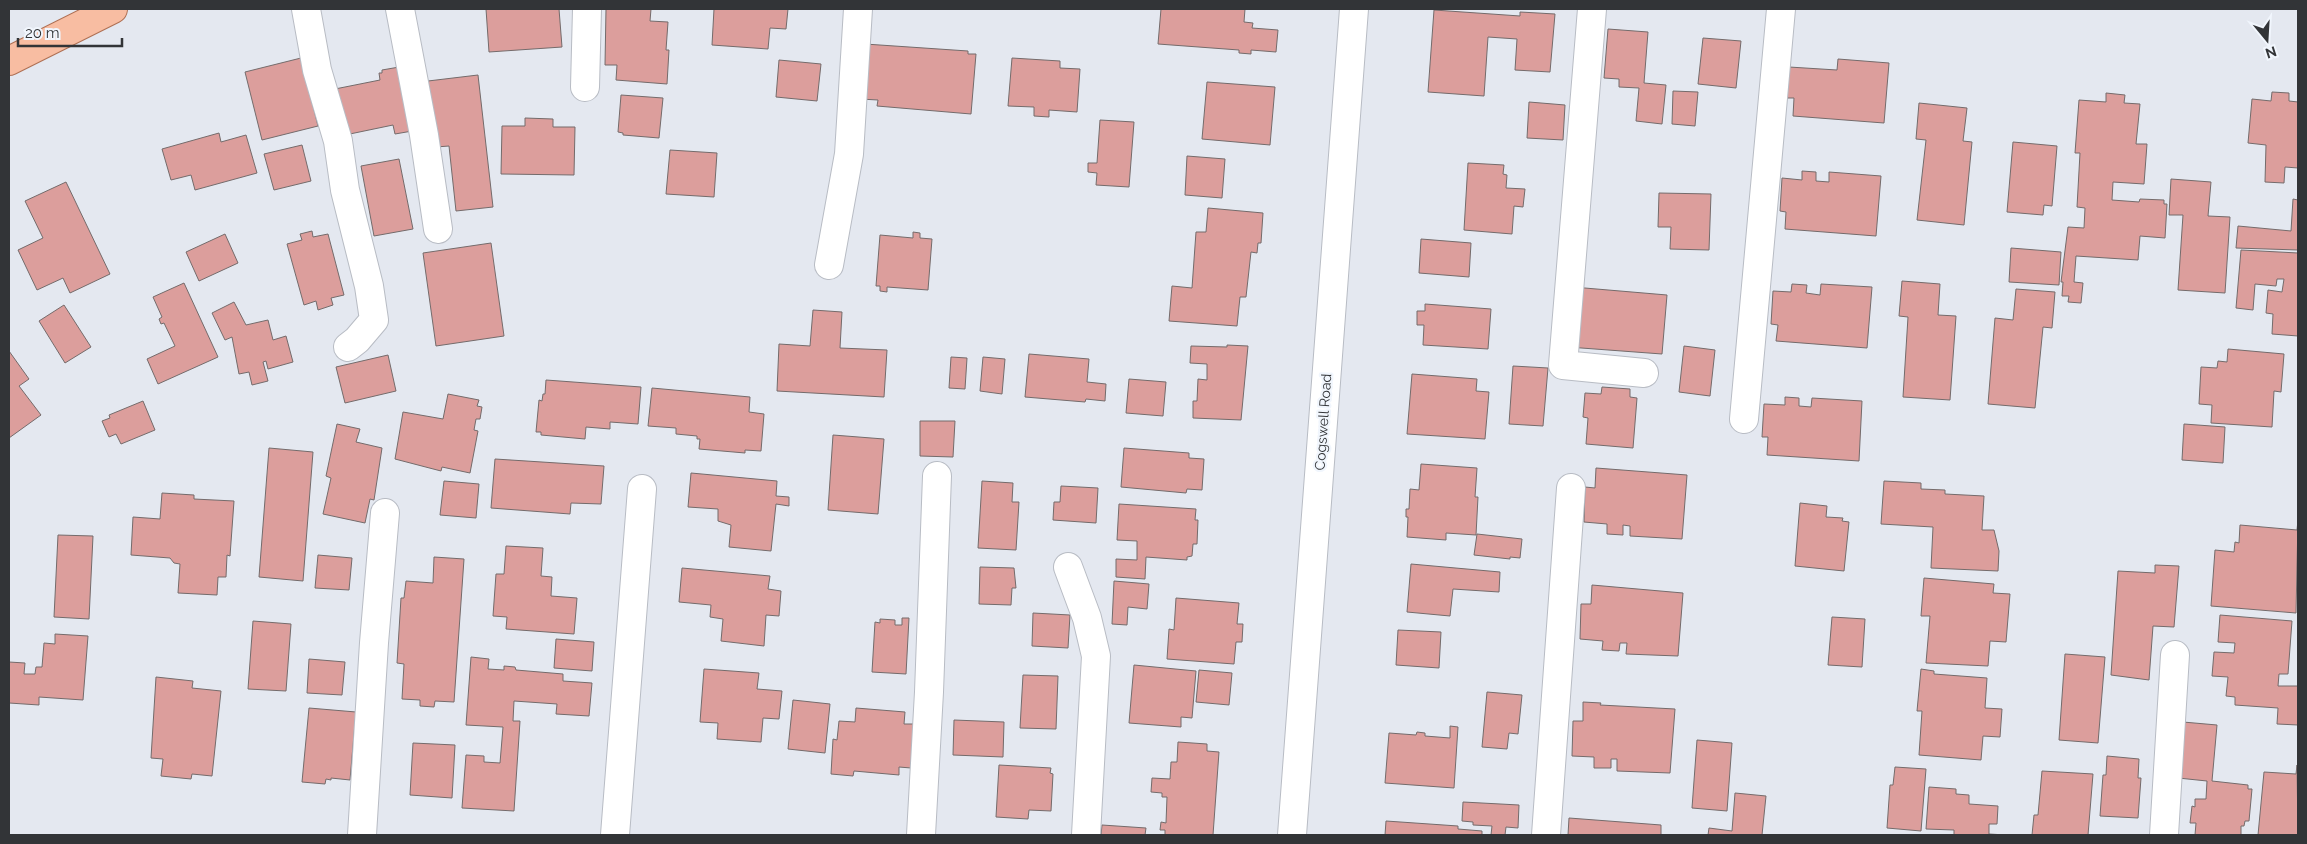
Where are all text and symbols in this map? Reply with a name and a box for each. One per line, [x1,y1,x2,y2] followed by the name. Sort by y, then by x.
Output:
[18,15,121,47] scale bar
[2242,15,2292,65] north arrow
[25,24,60,42] text: 20 m
[2263,43,2279,62] text: N
[1312,373,1334,471] street label: Cogswell Road

